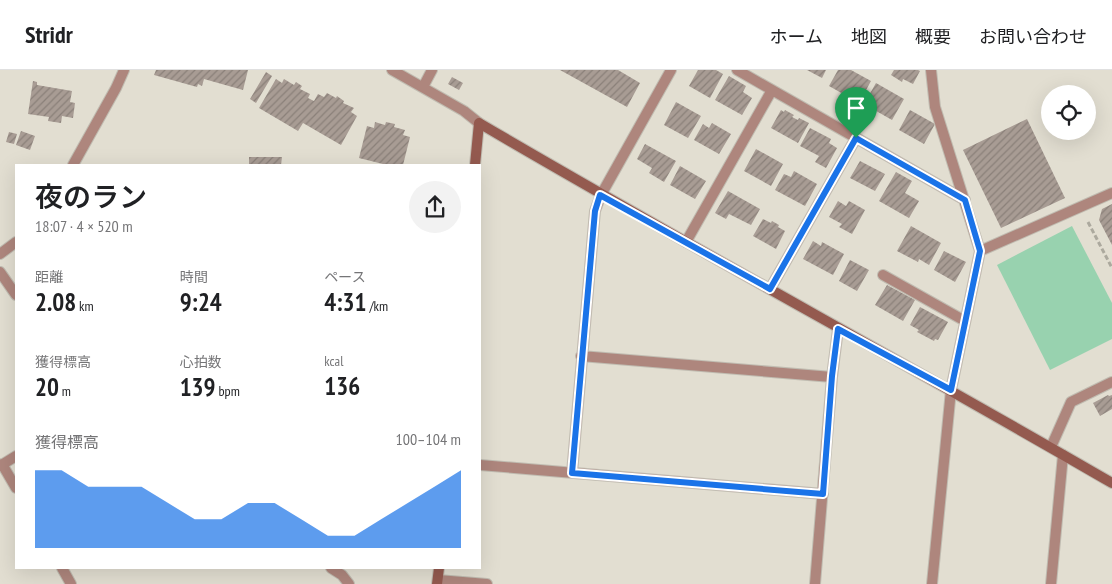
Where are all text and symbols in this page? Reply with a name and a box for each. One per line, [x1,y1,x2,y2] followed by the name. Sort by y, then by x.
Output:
[25,19,73,50] text: Stridr
[770,25,823,48] text: ホーム
[851,25,887,48] text: 地図
[915,25,951,48] text: 概要
[979,25,1087,48] text: お問い合わせ
[1041,85,1096,140] map controls
[1041,85,1096,140] button: locate
[835,87,877,138] pin
[842,94,870,122] icon: arrive
[35,178,147,215] text: 夜のラン
[409,181,461,233] button: share
[35,216,133,236] text: 18:07 · 4 × 520 m
[35,268,63,286] text: 距離
[180,268,208,286] text: 時間
[324,268,366,286] text: ペース
[35,286,76,318] text: 2.08
[180,286,222,318] text: 9:24
[324,286,366,318] text: 4:31
[76,297,94,315] text: km
[366,297,388,315] text: /km
[324,352,343,370] text: kcal
[35,353,91,371] text: 獲得標高
[180,353,222,371] text: 心拍数
[324,370,360,402] text: 136
[35,371,59,403] text: 20
[180,371,216,403] text: 139
[59,382,71,400] text: m
[216,382,240,400] text: bpm
[396,429,461,449] text: 100–104 m
[35,432,99,452] text: 獲得標高

